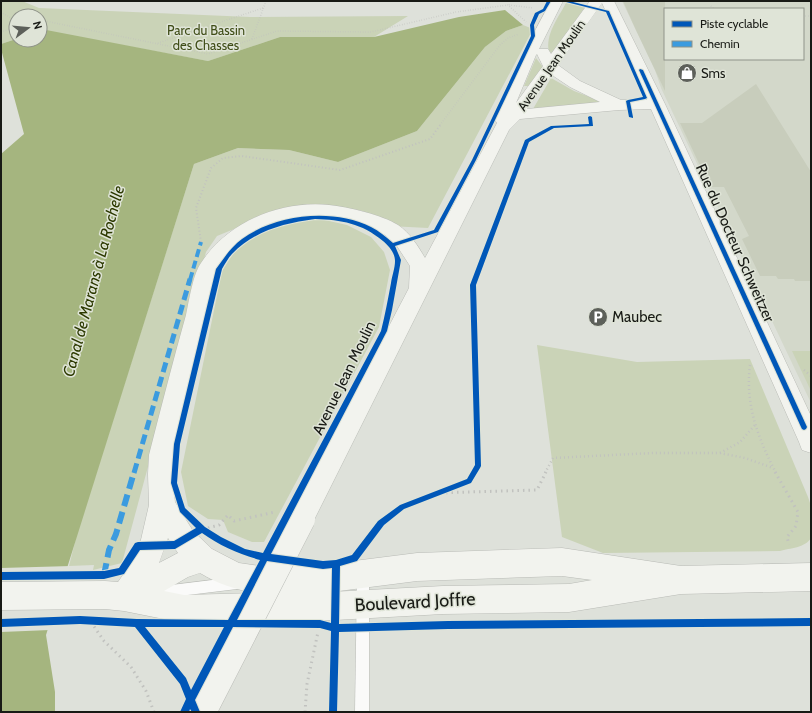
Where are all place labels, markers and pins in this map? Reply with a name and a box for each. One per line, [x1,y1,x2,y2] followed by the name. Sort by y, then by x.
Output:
[676,62,698,84] shop icon: Sms
[701,65,726,81] place label: Sms
[587,306,609,328] parking icon: Maubec
[612,308,662,326] place label: Maubec

